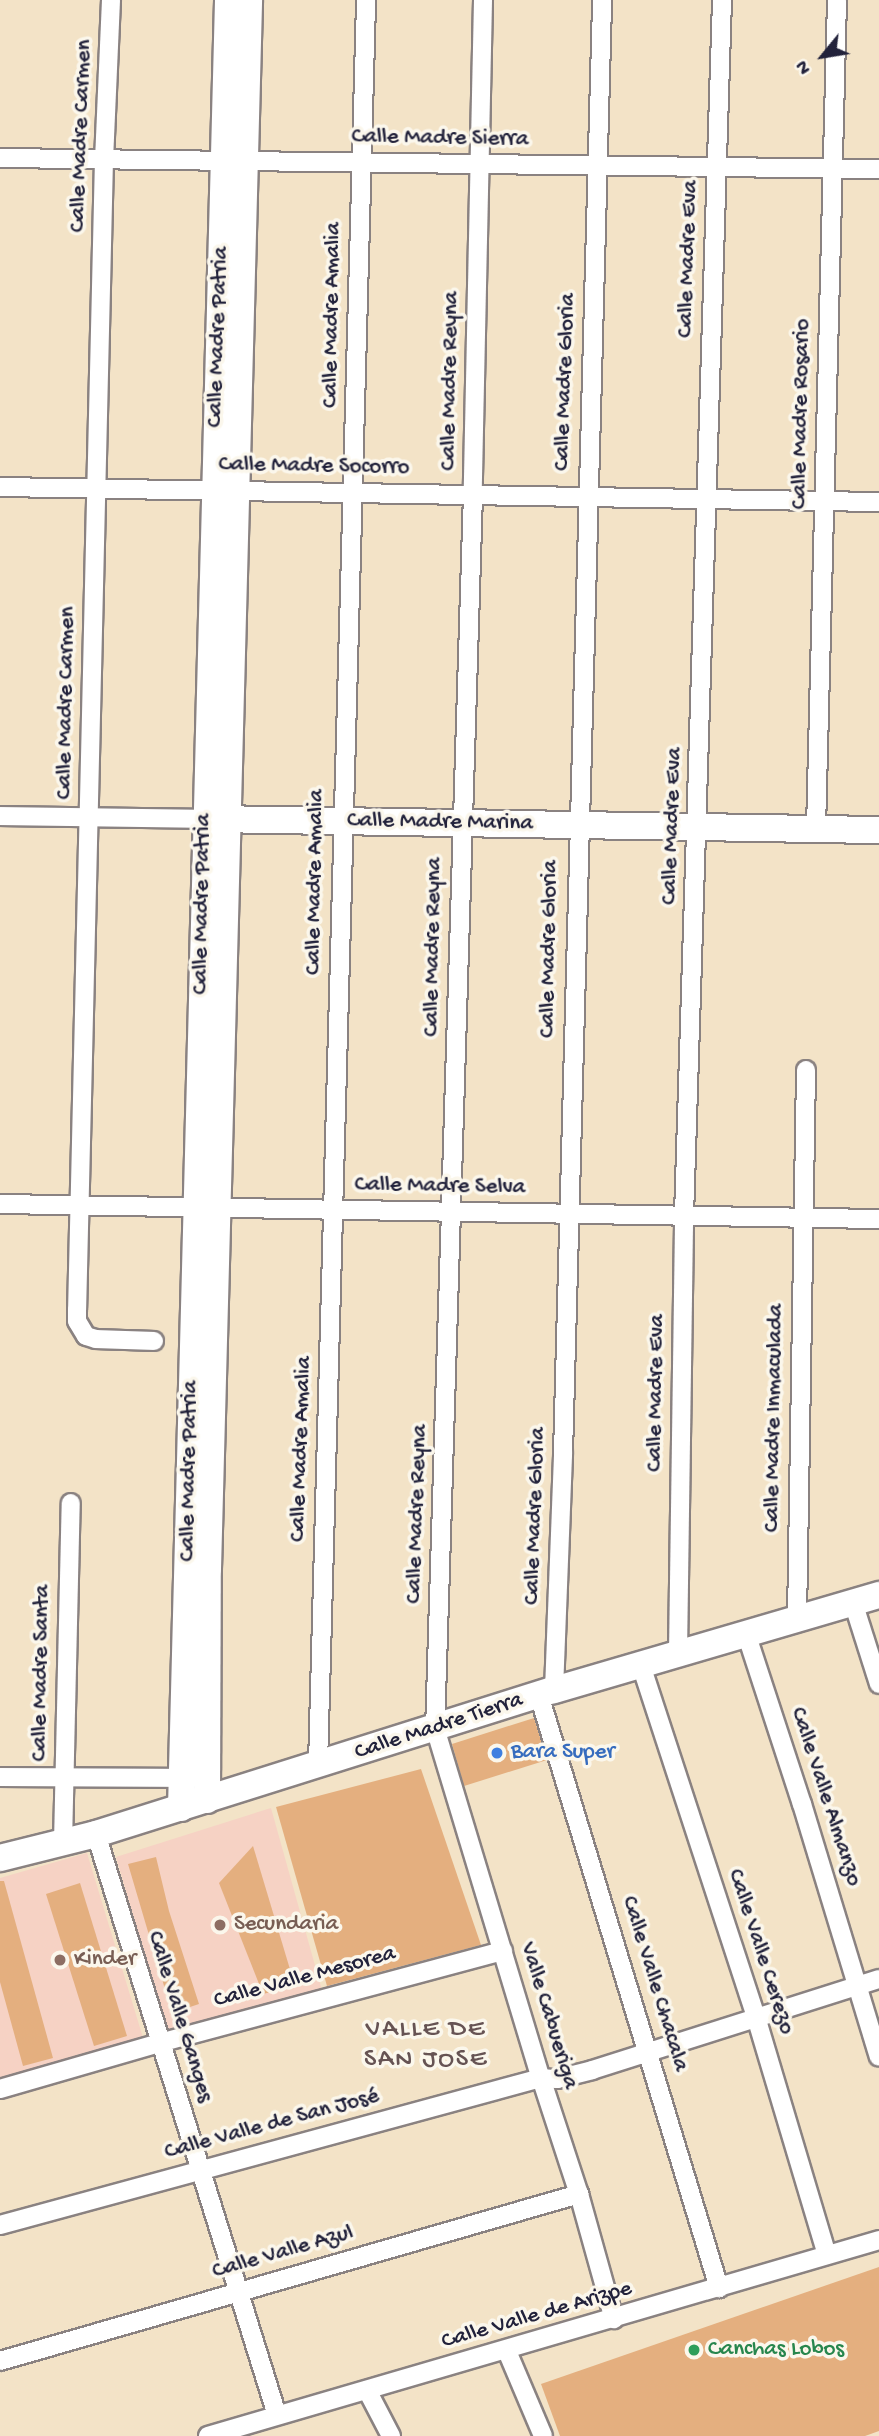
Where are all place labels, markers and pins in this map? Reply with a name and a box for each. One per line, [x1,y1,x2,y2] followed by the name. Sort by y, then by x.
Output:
[511,1739,615,1767] place label: Bara Super
[489,1745,505,1761] marker: Bara Super
[234,1911,338,1939] place label: Secundaria
[212,1917,228,1933] marker: Secundaria
[74,1946,136,1974] place label: Kinder
[52,1952,68,1968] marker: Kinder
[708,2336,844,2364] place label: Canchas Lobos
[686,2342,702,2358] marker: Canchas Lobos

